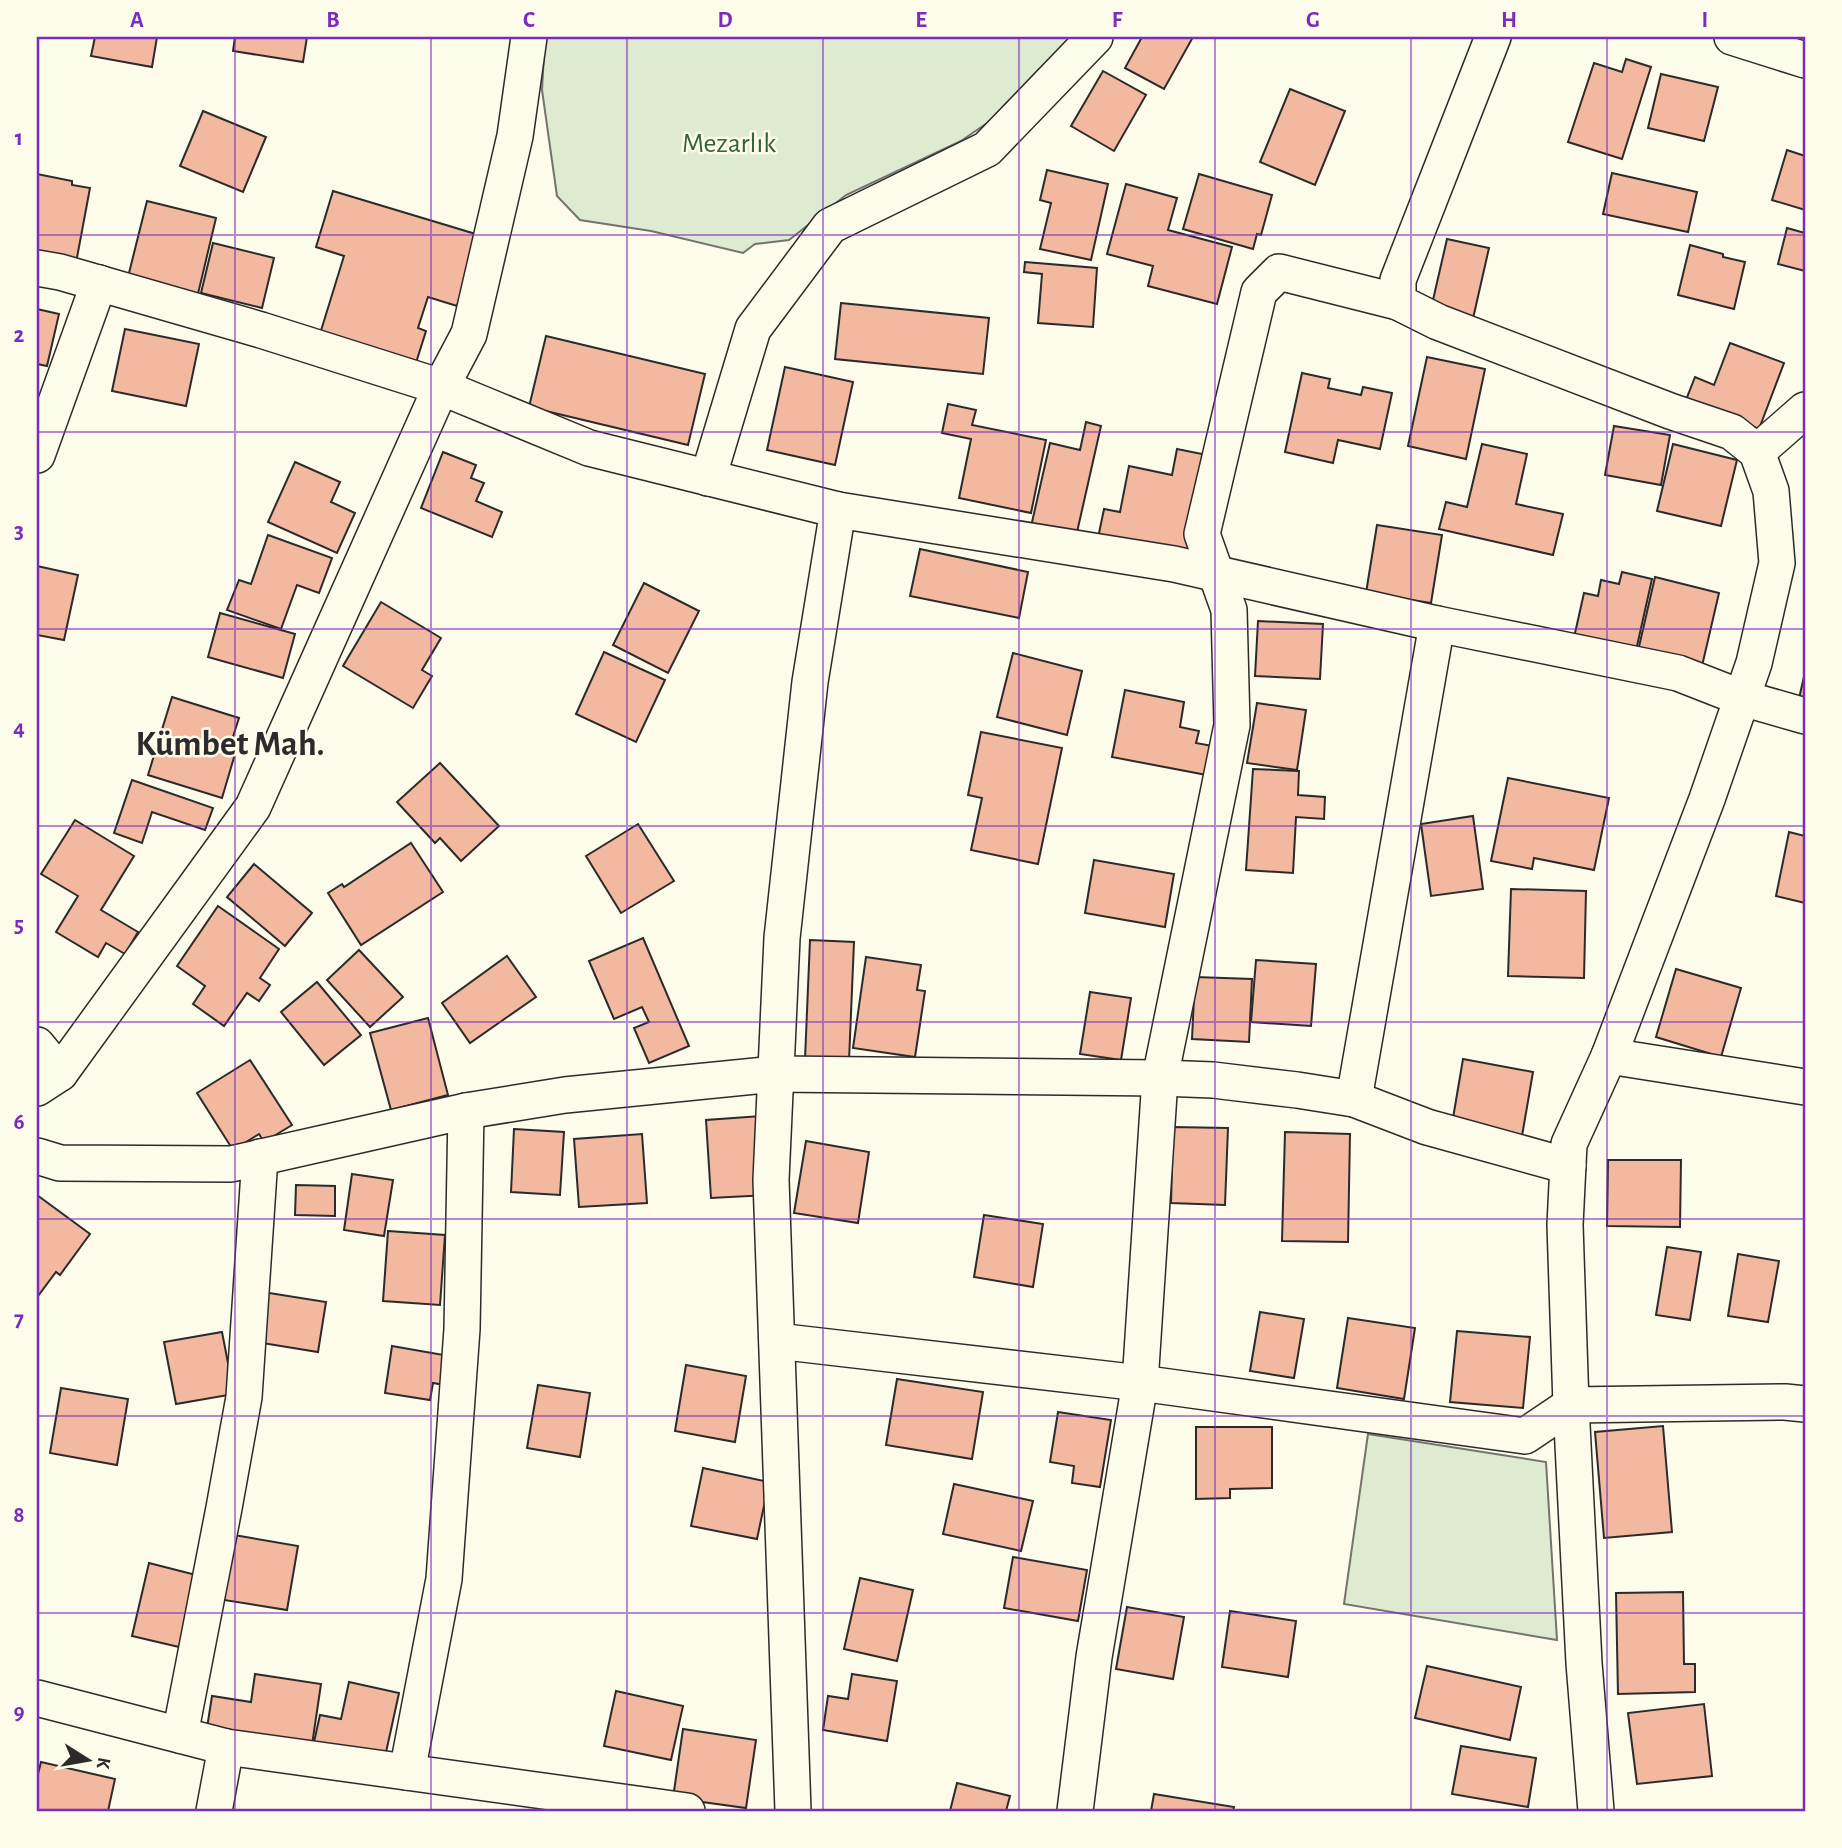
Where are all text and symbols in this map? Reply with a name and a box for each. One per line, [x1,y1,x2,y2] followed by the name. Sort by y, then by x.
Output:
[130,9,144,32] text: A
[326,9,340,32] text: B
[523,9,535,32] text: C
[717,9,733,32] text: D
[915,9,927,32] text: E
[1112,9,1123,32] text: F
[1306,9,1320,32] text: G
[1501,9,1517,32] text: H
[1702,9,1708,32] text: I
[15,127,23,150] text: 1
[682,130,776,158] park label: Mezarlık
[14,324,25,347] text: 2
[14,520,24,543] text: 3
[13,717,25,740] text: 4
[135,727,325,762] district label: Kümbet Mah.
[14,914,24,937] text: 5
[13,1111,25,1134] text: 6
[14,1308,24,1331] text: 7
[13,1504,25,1527] text: 8
[13,1701,25,1724] text: 9
[52,1726,122,1796] north arrow
[93,1756,114,1771] text: K

